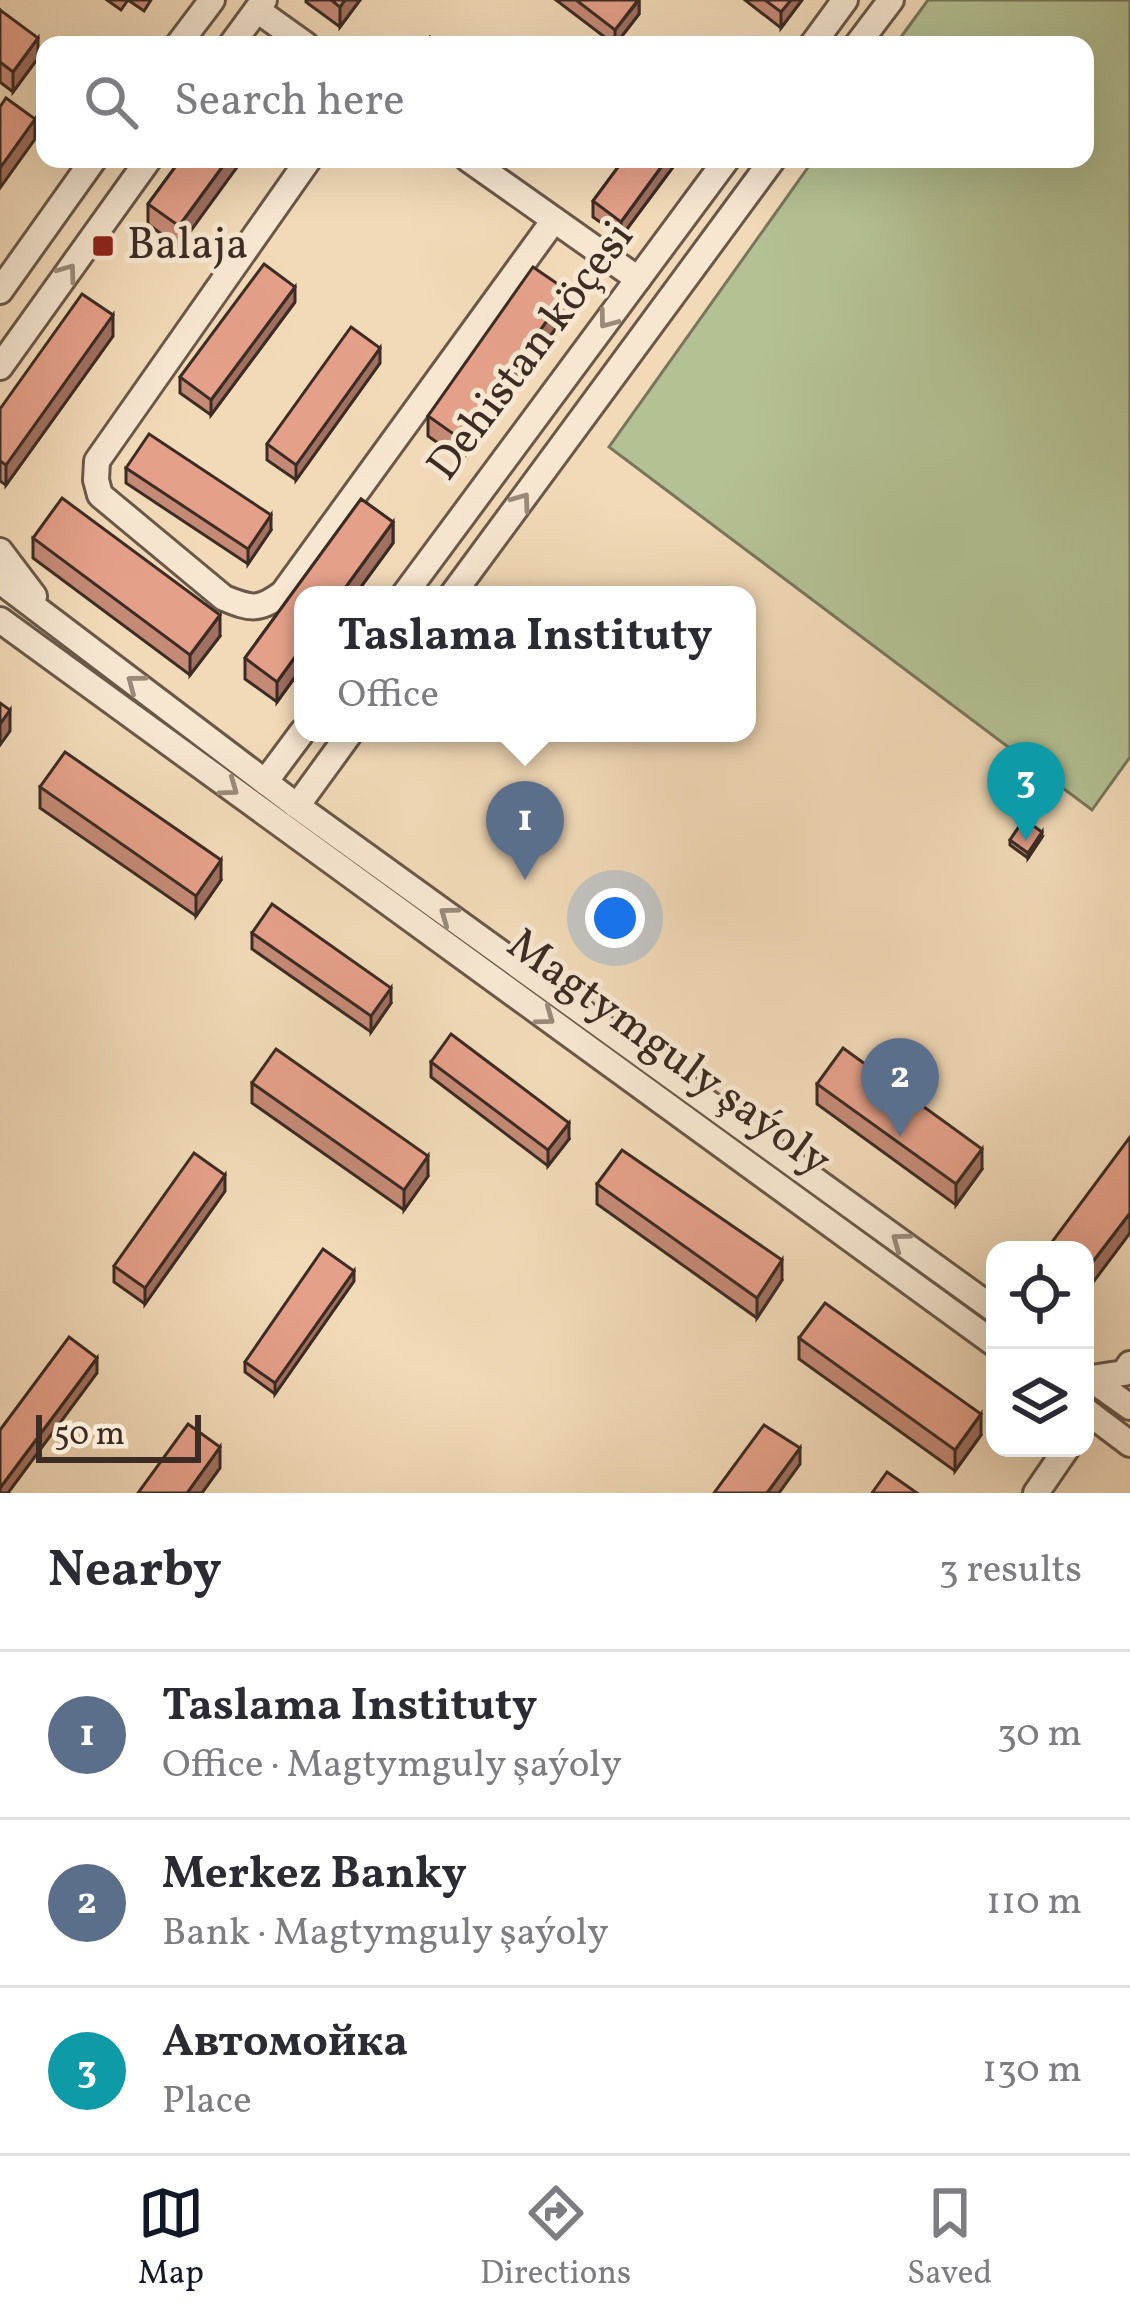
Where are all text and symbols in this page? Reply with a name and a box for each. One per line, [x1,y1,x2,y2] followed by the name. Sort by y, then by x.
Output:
[36,36,1094,168] search box
[78,69,144,135] icon: search
[174,71,405,134] text: Search here
[414,209,650,495] street label: Dehistan köçesi
[127,215,248,278] place label: Balaja
[90,233,116,259] marker: Balaja
[54,263,76,285] one-way arrow
[600,307,622,329] one-way arrow
[507,493,529,514] one-way arrow
[294,586,756,742] popup
[337,606,713,669] text: Taslama Instituty
[337,669,439,723] text: Office
[126,675,148,697] one-way arrow
[987,742,1065,841] pin: 3
[217,773,238,795] one-way arrow
[486,781,564,880] pin: 1
[585,888,645,948] your location
[440,907,461,929] one-way arrow
[493,915,843,1193] street label: Magtymguly şaýoly
[533,1003,555,1025] one-way arrow
[861,1038,939,1137] pin: 2
[892,1234,913,1256] one-way arrow
[986,1241,1094,1457] map controls
[986,1241,1094,1349] button: locate
[986,1349,1094,1457] button: layers
[36,1409,201,1462] scale bar
[54,1413,125,1459] text: 50 m
[48,1536,222,1607] text: Nearby
[939,1544,1082,1598] text: 3 results
[162,1676,537,1739] text: Taslama Instituty
[79,1708,95,1762] text: 1
[997,1708,1082,1762] text: 30 m
[162,1739,622,1793] text: Office · Magtymguly şaýoly
[162,1844,467,1907] text: Merkez Banky
[77,1876,97,1930] text: 2
[986,1876,1082,1930] text: 110 m
[162,1907,609,1961] text: Bank · Magtymguly şaýoly
[162,2012,408,2075] text: Автомойка
[77,2044,97,2098] text: 3
[982,2044,1082,2098] text: 130 m
[162,2075,252,2129] text: Place
[138,2180,204,2298] tab: Map
[480,2180,631,2298] tab: Directions
[907,2180,992,2298] tab: Saved

